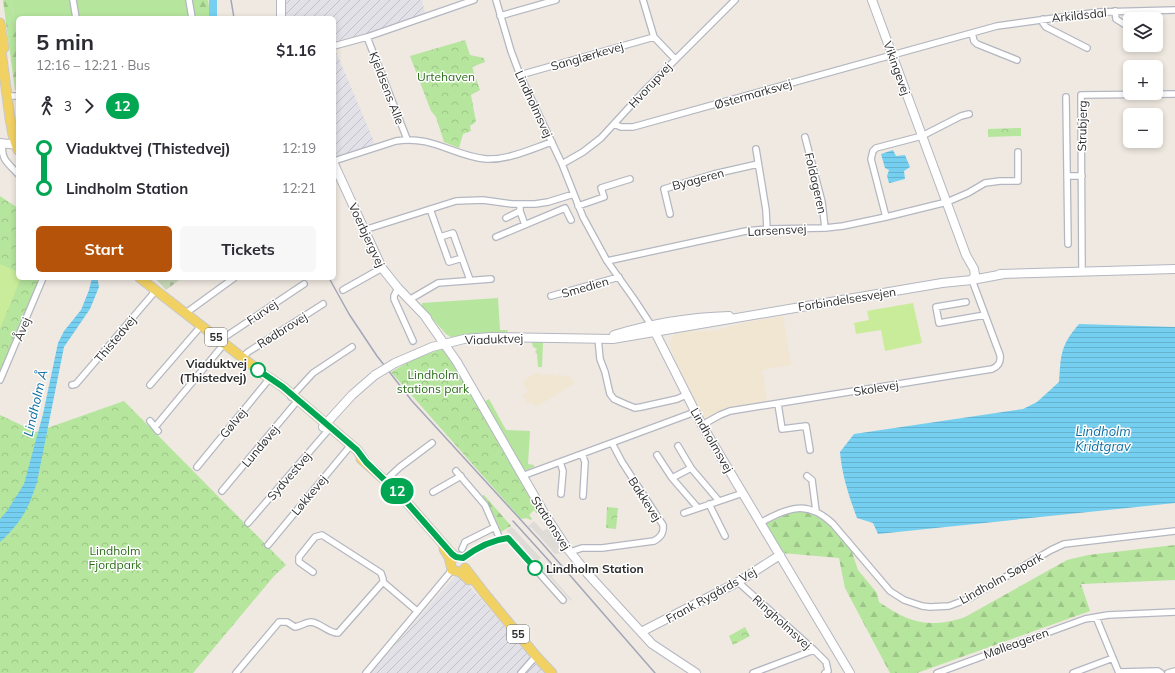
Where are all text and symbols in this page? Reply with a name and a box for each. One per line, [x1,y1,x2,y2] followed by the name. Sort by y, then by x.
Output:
[1051,5,1107,25] street label: Arkildsdal
[1123,12,1163,148] map controls
[1123,12,1163,52] button: layers
[36,28,94,56] text: 5 min
[549,38,625,74] street label: Sanglærkevej
[880,39,914,97] street label: Vikingevej
[276,41,316,60] text: $1.16
[366,50,408,126] street label: Kjeldsens Alle
[36,57,150,73] text: 12:16 – 12:21 · Bus
[625,59,675,111] street label: Hvorupvej
[1123,60,1163,100] button: +
[512,68,556,140] street label: Lindholmsvej
[417,69,475,84] park label: Urtehaven
[713,76,794,112] street label: Østermarksvej
[36,95,58,117] icon: walk
[78,95,100,117] icon: forward
[114,97,131,115] text: 12
[64,98,72,114] text: 3
[1074,100,1090,152] street label: Strubjerg
[1123,108,1163,148] button: −
[66,139,231,158] text: Viaduktvej (Thistedvej)
[282,140,316,156] text: 12:19
[802,151,830,215] street label: Foldageren
[670,165,726,193] street label: Byageren
[66,179,188,198] text: Lindholm Station
[282,180,316,196] text: 12:21
[346,200,388,270] street label: Voerbjergvej
[747,221,807,239] street label: Larsensvej
[36,226,172,272] button: Start
[180,226,316,272] button: Tickets
[560,273,610,301] street label: Smedien
[797,284,897,314] street label: Forbindelsesvejen
[244,296,280,328] street label: Furvej
[254,309,310,351] street label: Rødbrovej
[91,312,139,365] street label: Thistedvej
[10,315,34,343] street label: Åvej
[205,328,227,346] road number: 55
[464,330,524,348] street label: Viaduktvej
[180,356,247,385] place label: Viaduktvej (Thistedvej)
[250,362,266,378] marker: Viaduktvej (Thistedvej)
[397,367,470,396] park label: Lindholm stations park
[19,368,50,438] water label: Lindholm Å
[852,377,900,399] street label: Skolevej
[216,405,250,441] street label: Gølvej
[687,405,737,475] street label: Lindholmsvej
[238,422,282,470] street label: Lundøvej
[1075,423,1132,454] water label: Lindholm Kridtgrav
[264,449,314,503] street label: Sydvestvej
[288,472,330,518] street label: Løkkevej
[625,474,665,524] street label: Bakkevej
[379,478,415,504] line badge: 12
[389,482,405,500] text: 12
[528,493,574,553] street label: Stationsvej
[89,543,142,572] park label: Lindholm Fjordpark
[957,548,1046,607] street label: Lindholm Søpark
[527,560,543,576] marker: Lindholm Station
[546,561,644,576] place label: Lindholm Station
[663,564,759,626] street label: Frank Rygårds Vej
[749,592,815,652] street label: Ringholmsvej
[981,624,1051,662] street label: Mølleageren
[507,625,529,643] road number: 55

